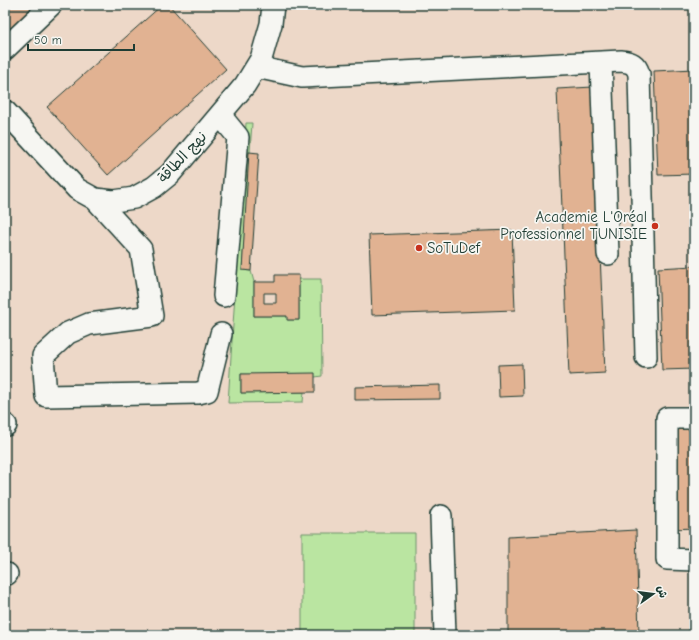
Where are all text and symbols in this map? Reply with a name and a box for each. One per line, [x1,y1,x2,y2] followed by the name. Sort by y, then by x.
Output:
[28,26,134,52] scale bar
[34,33,62,47] text: 50 m
[154,128,211,187] street label: نهج الطاقة
[500,208,647,243] place label: Academie L'Oréal Professionnel TUNISIE
[650,221,660,231] marker: Academie L'Oréal Professionnel TUNISIE
[427,239,481,257] place label: SoTuDef
[414,243,424,253] marker: SoTuDef
[633,574,673,614] north arrow
[654,584,670,599] text: ش

